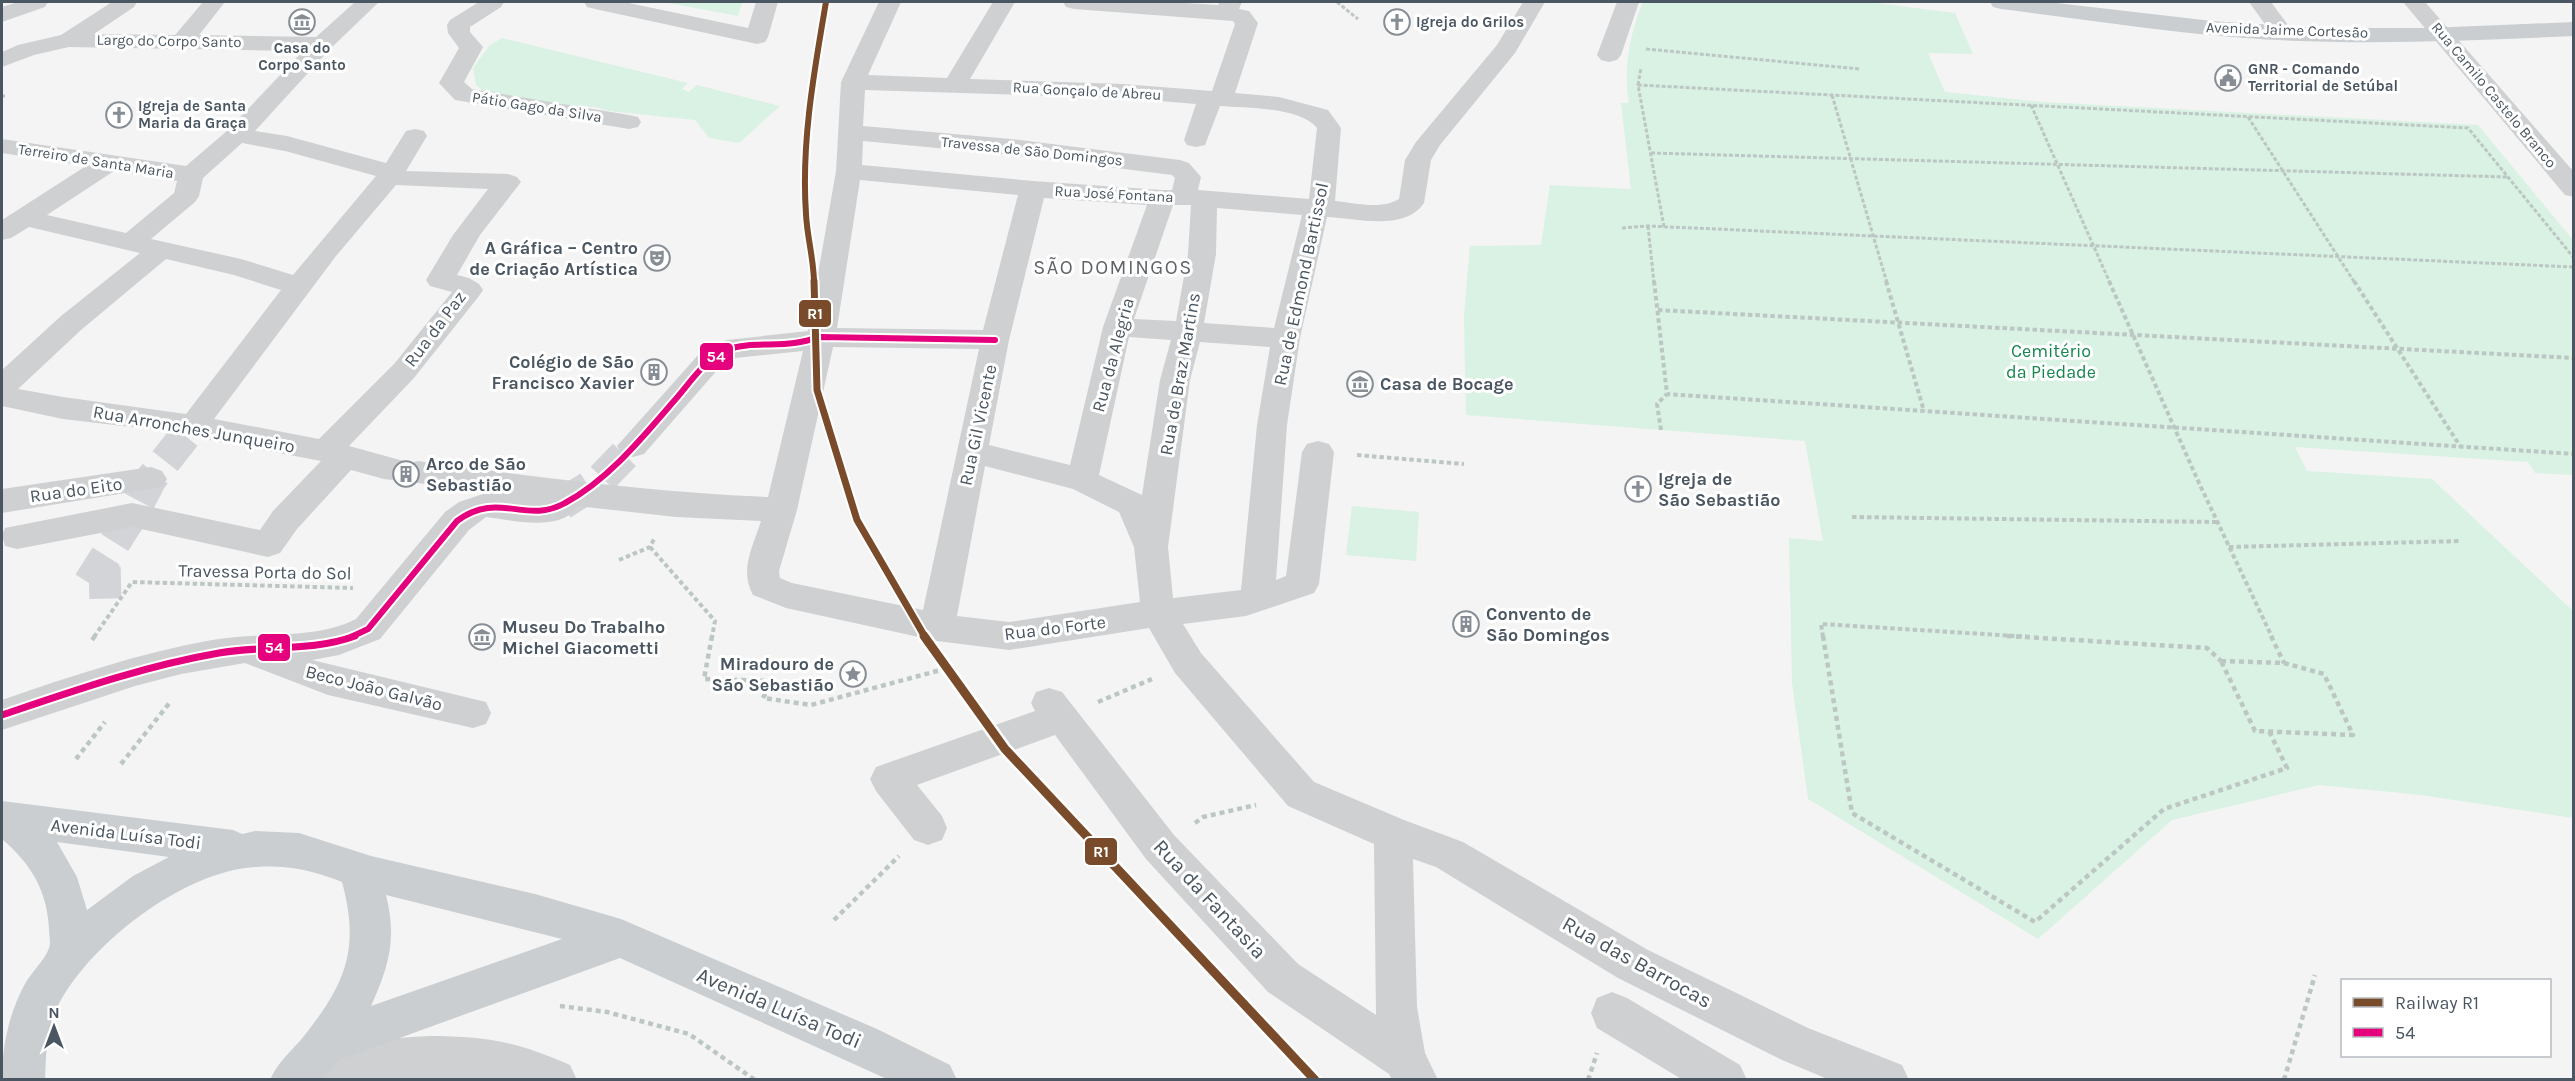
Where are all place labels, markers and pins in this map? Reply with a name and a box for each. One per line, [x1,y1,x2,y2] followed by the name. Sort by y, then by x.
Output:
[287,7,317,37] museum icon: Casa do Corpo Santo
[1382,7,1412,37] church icon: Igreja do Grilos
[1416,13,1524,31] place label: Igreja do Grilos
[258,39,346,74] place label: Casa do Corpo Santo
[2248,60,2398,95] place label: GNR - Comando Territorial de Setúbal
[2213,63,2243,93] public building icon: GNR - Comando Territorial de Setúbal
[138,97,247,132] place label: Igreja de Santa Maria da Graça
[104,100,134,130] church icon: Igreja de Santa Maria da Graça
[469,237,638,280] place label: A Gráfica – Centro de Criação Artística
[642,243,672,273] theatre icon: A Gráfica – Centro de Criação Artística
[491,351,634,394] place label: Colégio de São Francisco Xavier
[639,357,669,387] building icon: Colégio de São Francisco Xavier
[1345,369,1375,399] museum icon: Casa de Bocage
[1380,373,1514,395] place label: Casa de Bocage
[426,453,526,496] place label: Arco de São Sebastião
[391,459,421,489] building icon: Arco de São Sebastião
[1658,468,1781,511] place label: Igreja de São Sebastião
[1623,474,1653,504] church icon: Igreja de São Sebastião
[1486,603,1610,646] place label: Convento de São Domingos
[1451,609,1481,639] building icon: Convento de São Domingos
[502,616,665,659] place label: Museu Do Trabalho Michel Giacometti
[467,622,497,652] museum icon: Museu Do Trabalho Michel Giacometti
[711,653,834,696] place label: Miradouro de São Sebastião
[838,659,868,689] place icon: Miradouro de São Sebastião

